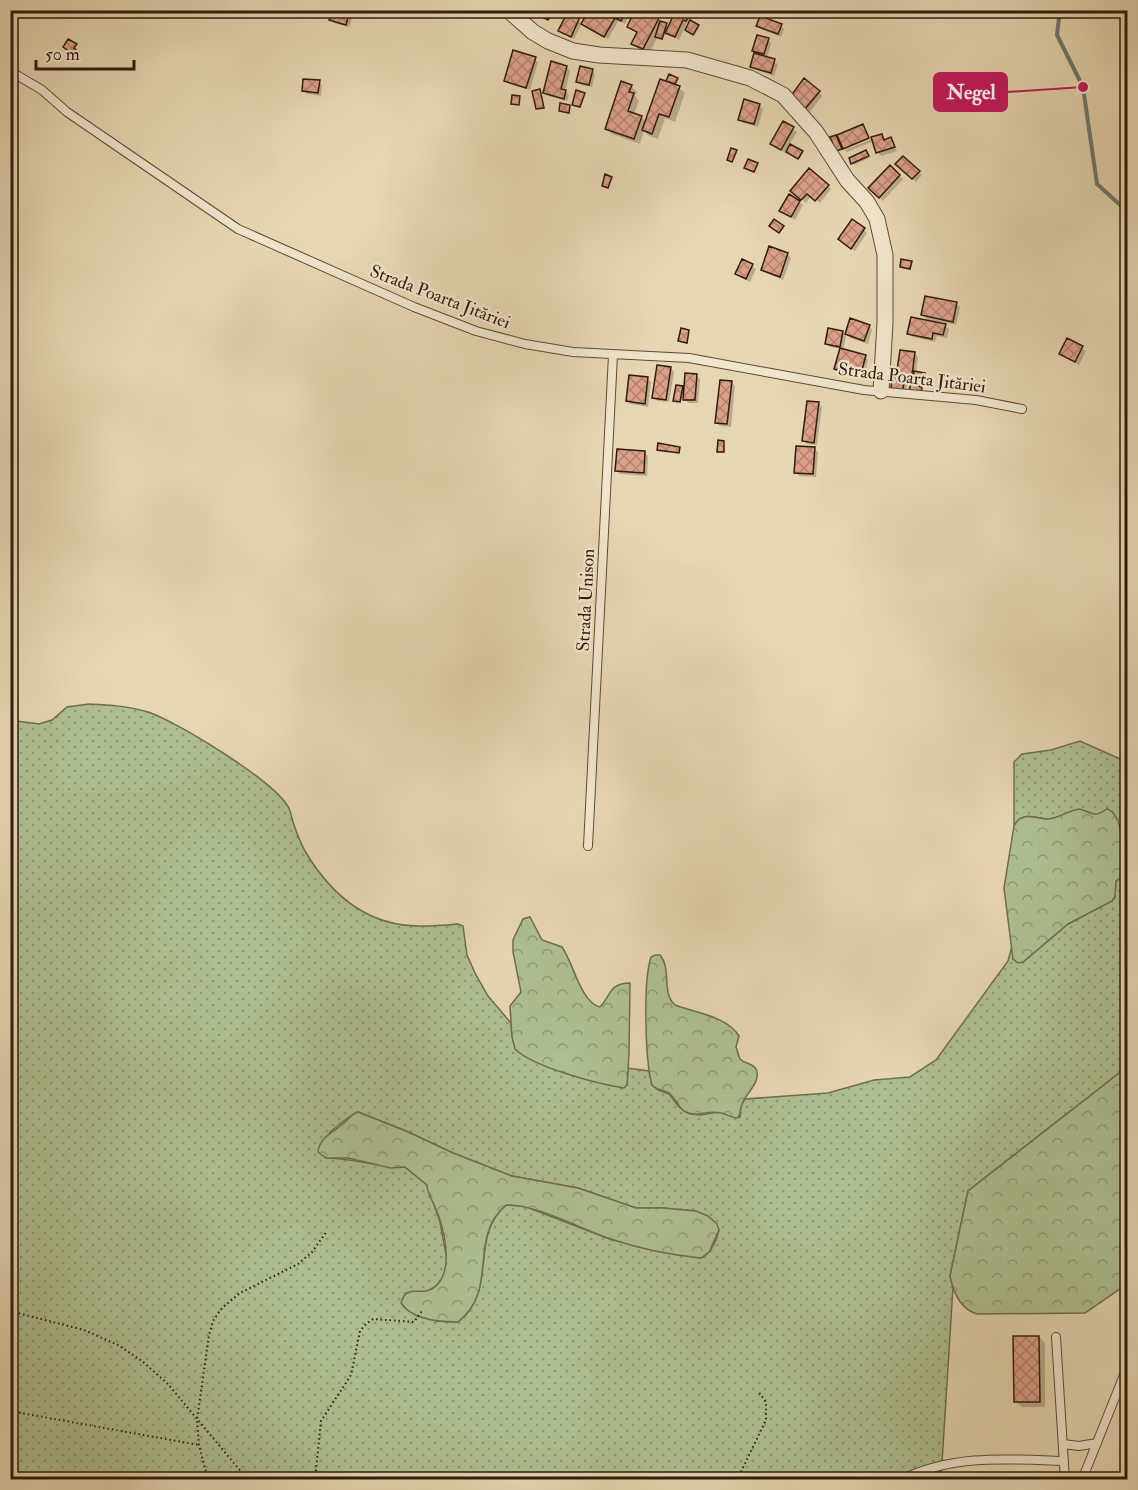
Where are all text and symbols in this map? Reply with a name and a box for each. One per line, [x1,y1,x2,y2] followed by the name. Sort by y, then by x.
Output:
[36,33,134,71] scale bar
[45,43,80,66] text: 50 m
[934,73,1007,111] callout: Negel
[945,80,996,106] text: Negel
[366,260,514,334] street label: Strada Poarta Jităriei
[837,358,987,398] street label: Strada Poarta Jităriei
[572,548,600,652] street label: Strada Unison

